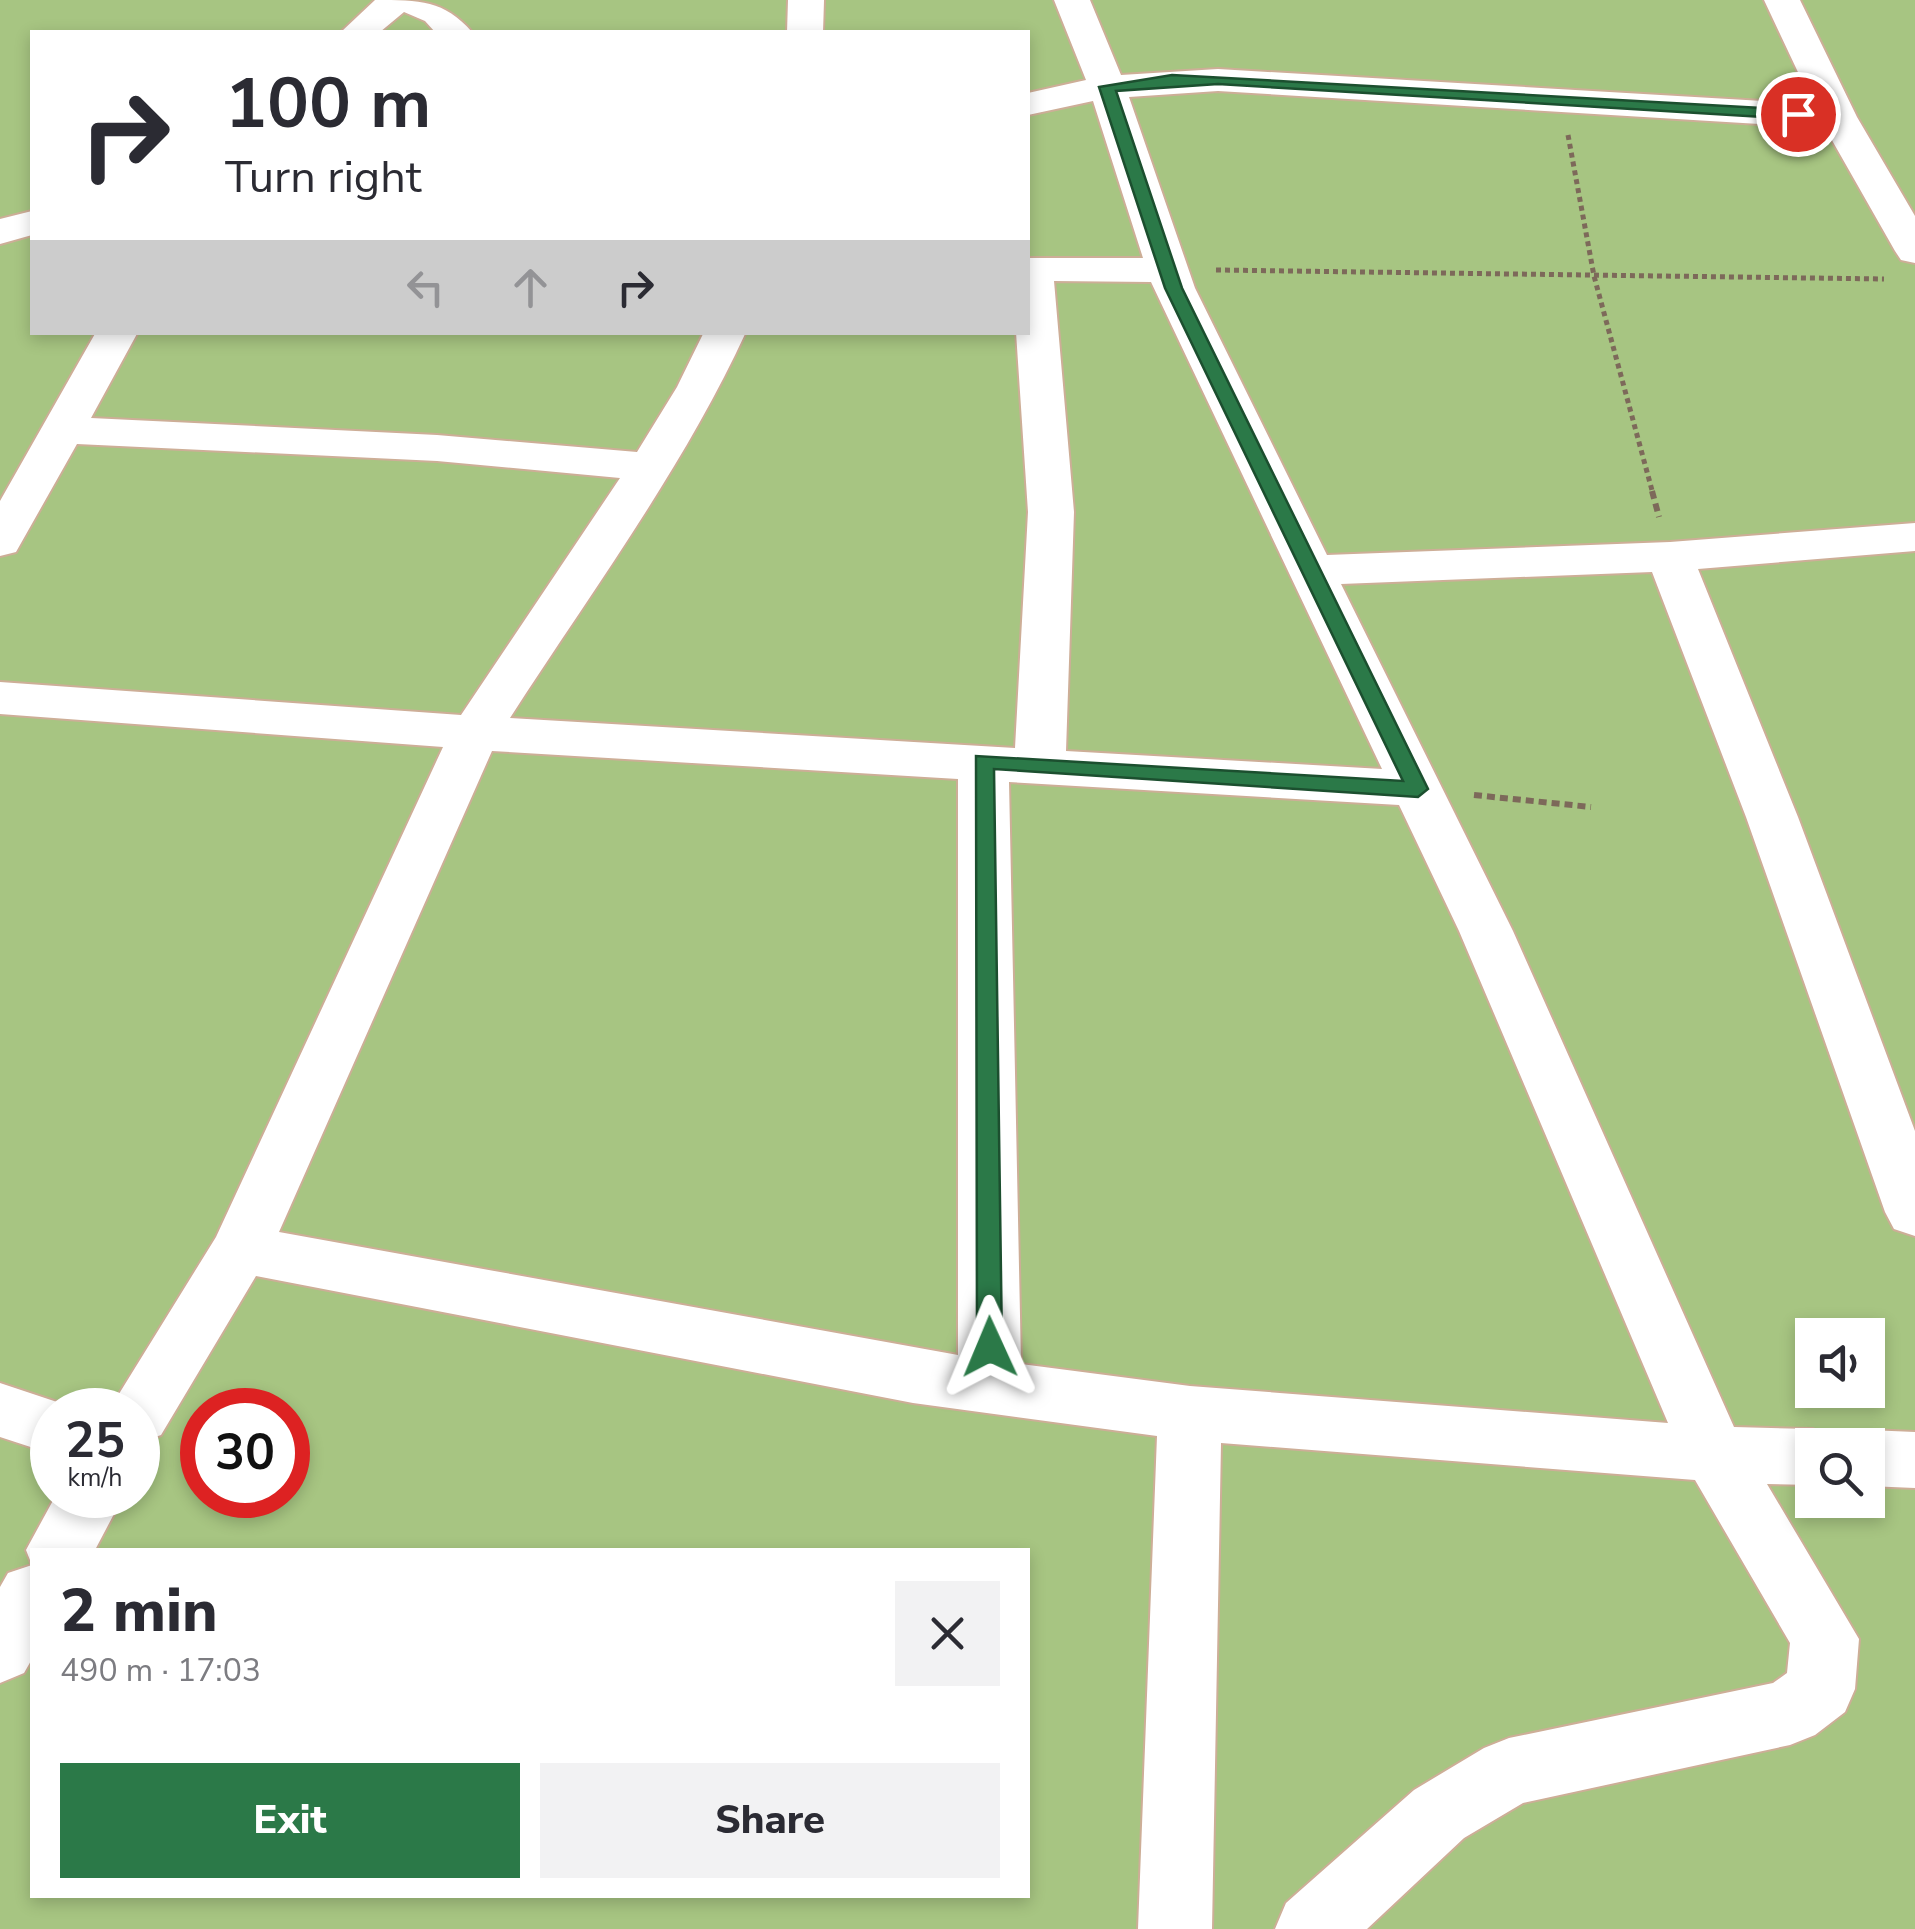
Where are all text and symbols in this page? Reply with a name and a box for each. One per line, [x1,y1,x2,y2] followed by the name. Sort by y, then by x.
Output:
[225,56,431,152] text: 100 m
[60,70,190,200] icon: right
[1756,72,1841,157] pin
[1771,87,1826,142] icon: arrive
[225,147,422,208] text: Turn right
[398,260,453,315] icon: left
[503,260,558,315] icon: ahead
[608,260,663,315] icon: right
[938,1295,1042,1399] position arrow
[1795,1318,1885,1518] map controls
[1795,1318,1885,1408] button: sound
[180,1388,310,1518] speed limit sign: 30
[65,1406,125,1475] text: 25
[1795,1428,1885,1518] button: search
[67,1461,123,1495] text: km/h
[60,1570,218,1652] text: 2 min
[895,1581,1000,1686] button: close
[60,1649,261,1692] text: 490 m · 17:03
[60,1763,520,1878] button: Exit
[540,1763,1000,1878] button: Share

